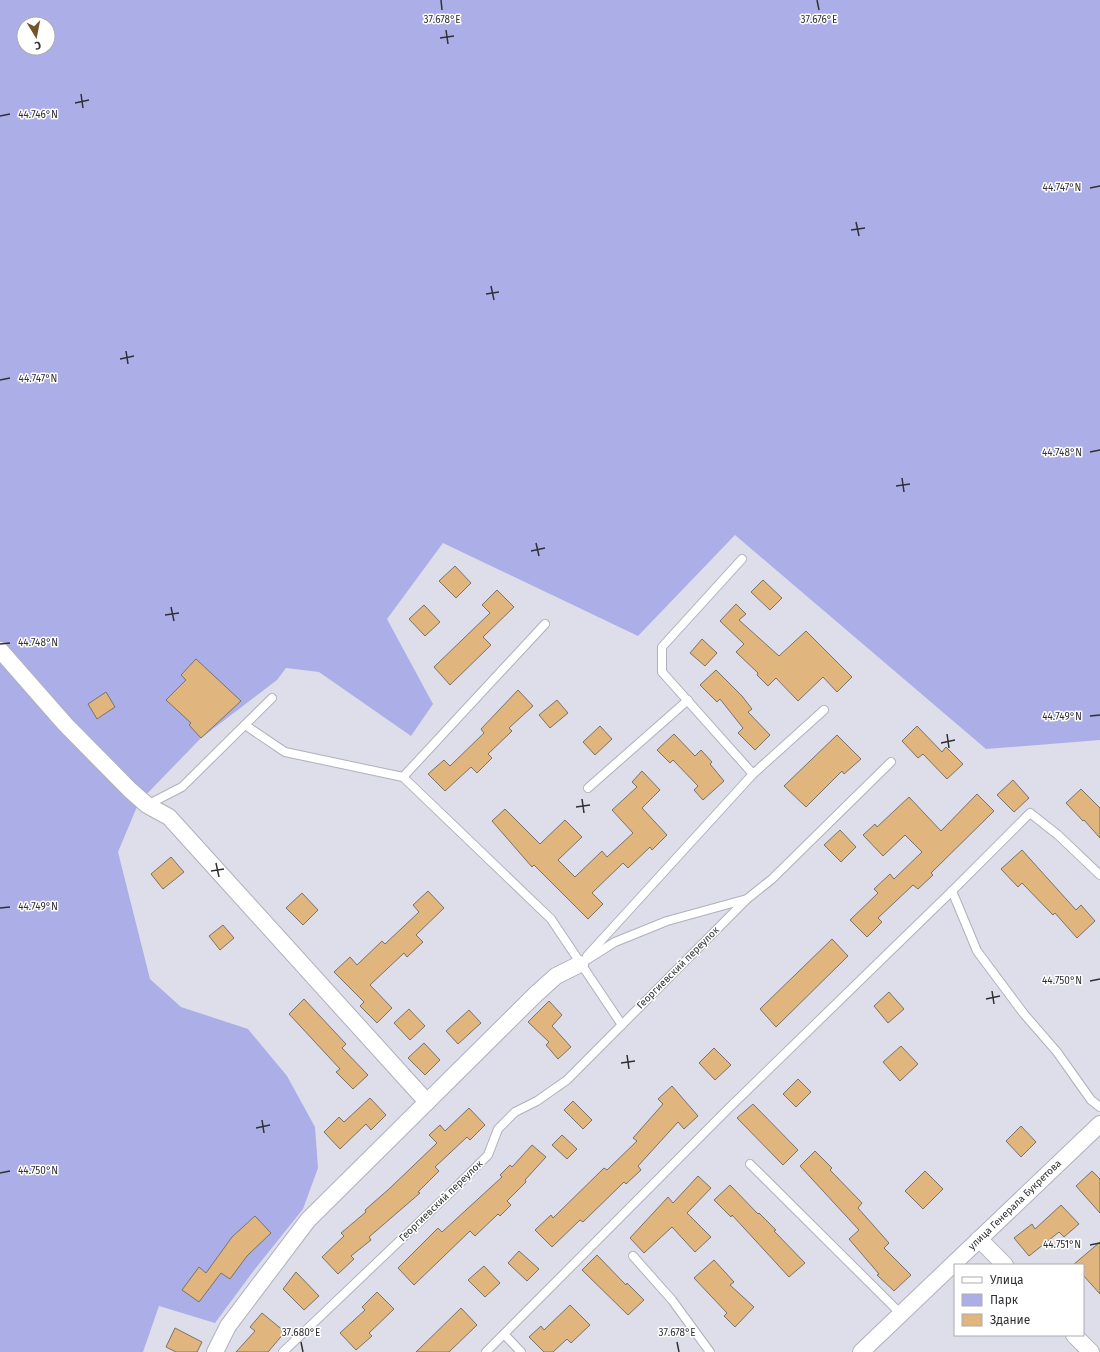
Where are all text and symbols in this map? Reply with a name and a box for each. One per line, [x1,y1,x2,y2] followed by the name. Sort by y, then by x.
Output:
[423,14,461,26] text: 37.678°E
[801,14,837,26] text: 37.676°E
[16,16,56,56] north arrow
[33,38,42,52] text: С
[18,109,58,121] text: 44.746°N
[1043,182,1081,194] text: 44.747°N
[19,373,57,385] text: 44.747°N
[1042,447,1082,459] text: 44.748°N
[18,637,58,649] text: 44.748°N
[1042,711,1082,723] text: 44.749°N
[18,901,58,913] text: 44.749°N
[634,924,722,1012] street label: Георгиевский переулок
[1042,975,1082,987] text: 44.750°N
[397,1157,486,1244] street label: Георгиевский переулок
[966,1157,1064,1253] street label: улица Генерала Букретова
[18,1165,58,1177] text: 44.750°N
[1043,1239,1081,1251] text: 44.751°N
[954,1264,1084,1336] legend
[990,1273,1024,1287] text: Улица
[990,1293,1019,1307] text: Парк
[990,1313,1030,1327] text: Здание
[282,1327,320,1339] text: 37.680°E
[658,1327,696,1339] text: 37.678°E

